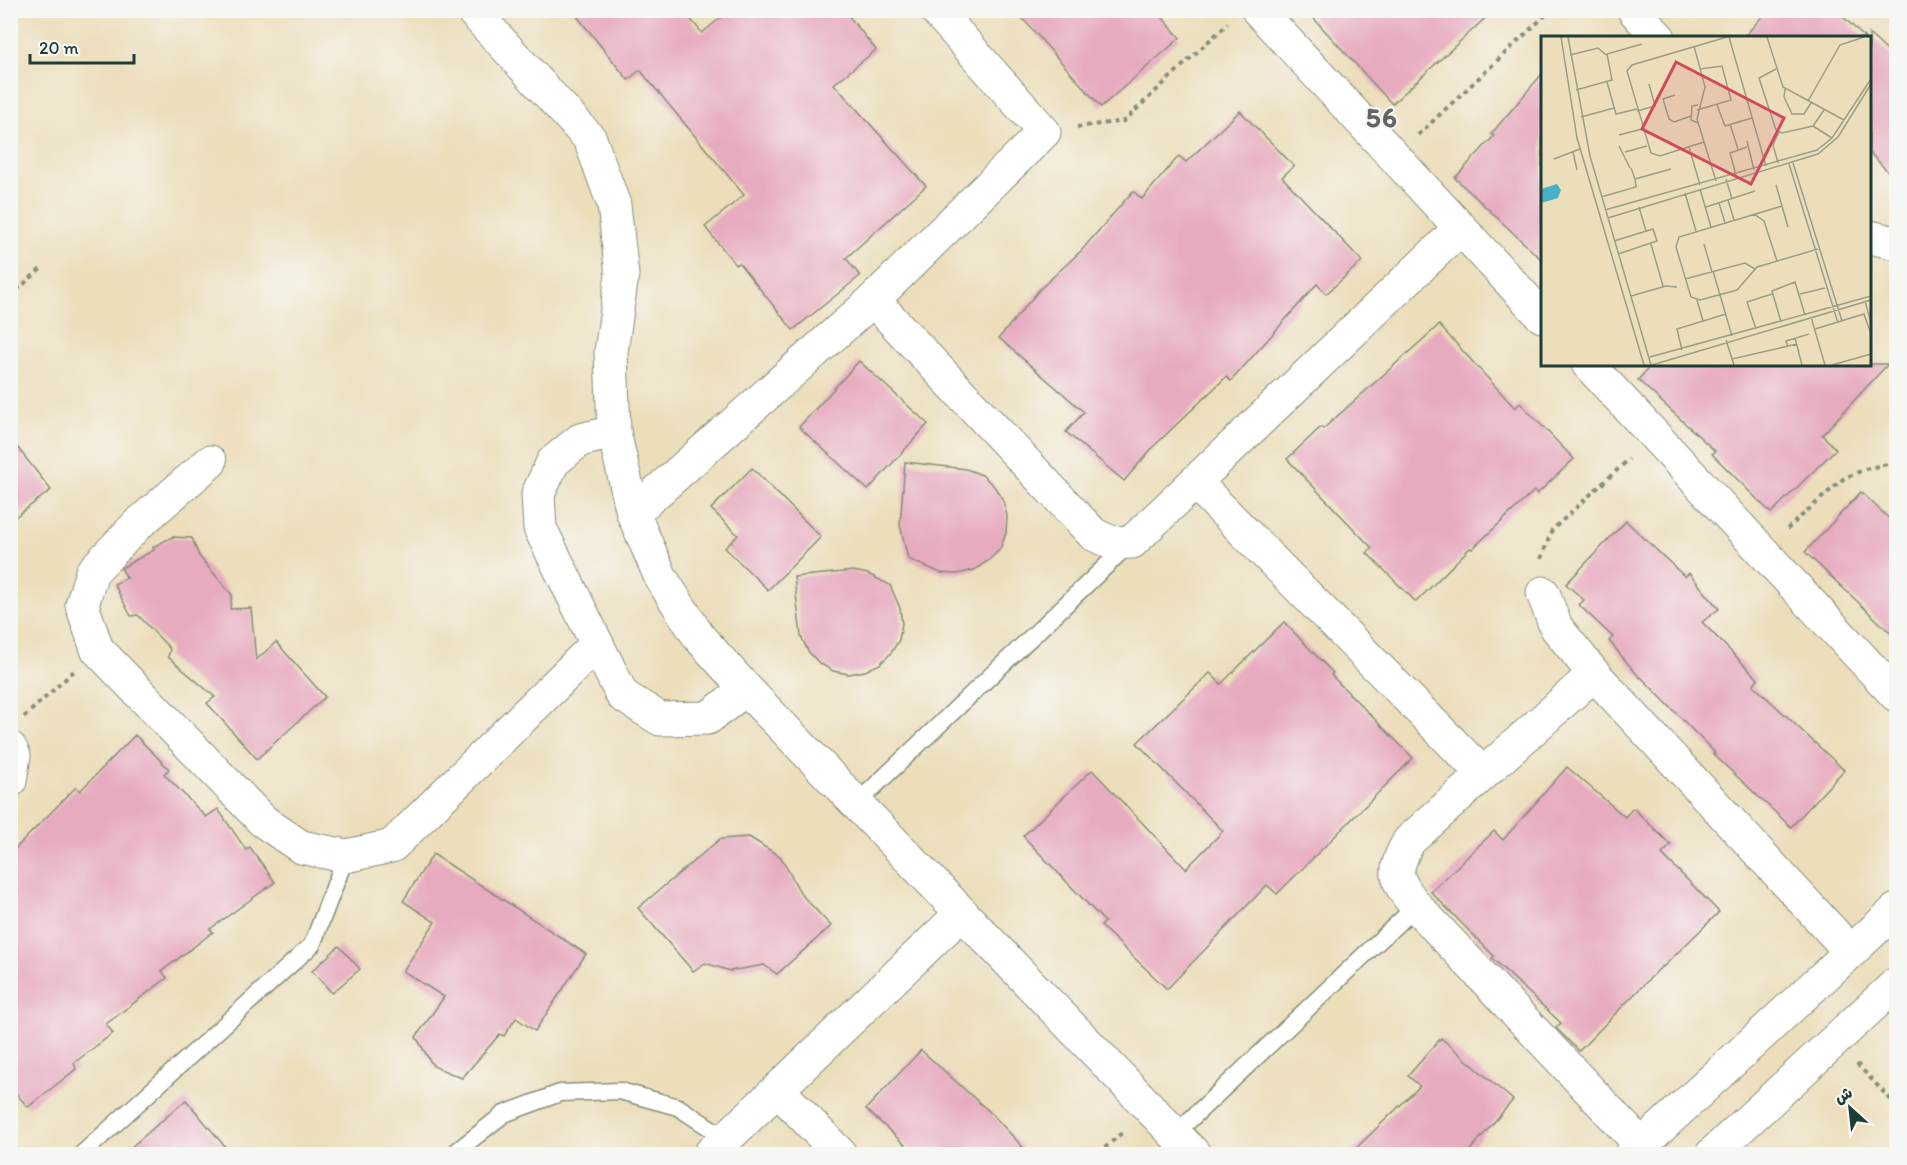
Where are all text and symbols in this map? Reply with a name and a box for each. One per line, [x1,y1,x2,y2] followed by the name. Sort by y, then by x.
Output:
[30,27,134,65] scale bar
[1541,36,1871,366] inset map
[39,37,79,59] text: 20 m
[1366,100,1398,134] district label: 56
[1820,1078,1880,1138] north arrow
[1831,1083,1856,1108] text: ش

